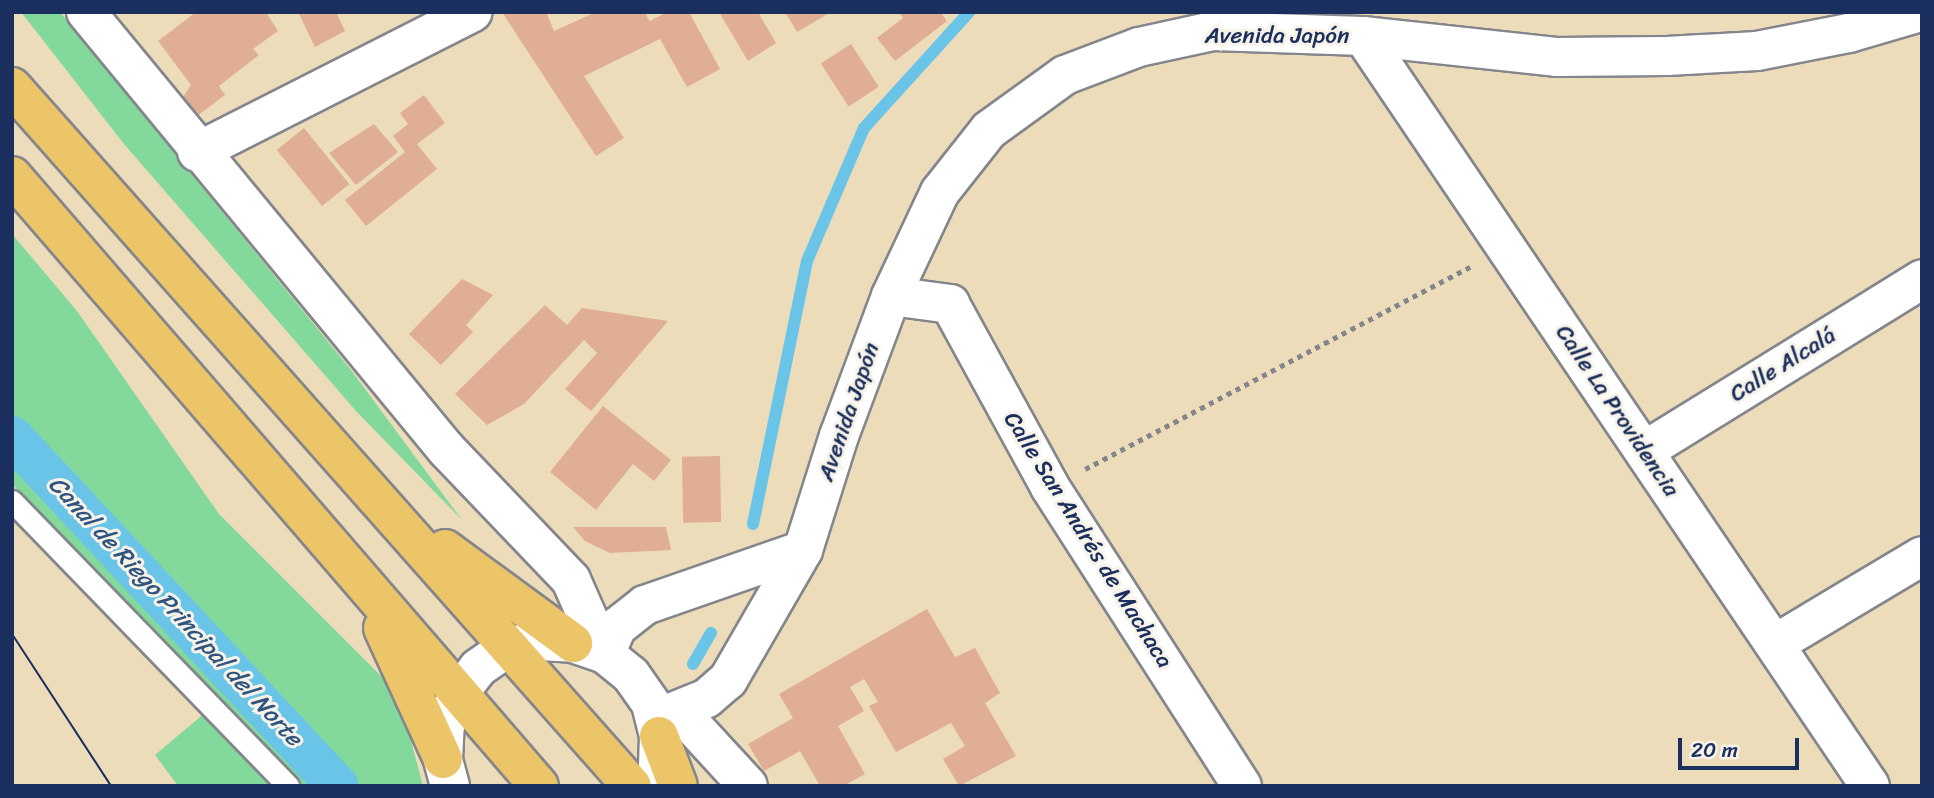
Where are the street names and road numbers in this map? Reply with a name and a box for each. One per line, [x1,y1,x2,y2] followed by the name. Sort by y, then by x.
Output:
[1205,22,1349,50] street label: Avenida Japón
[1549,320,1685,502] street label: Calle La Providencia
[1725,322,1841,408] street label: Calle Alcalá
[812,339,886,485] street label: Avenida Japón
[998,407,1178,673] street label: Calle San Andrés de Machaca

